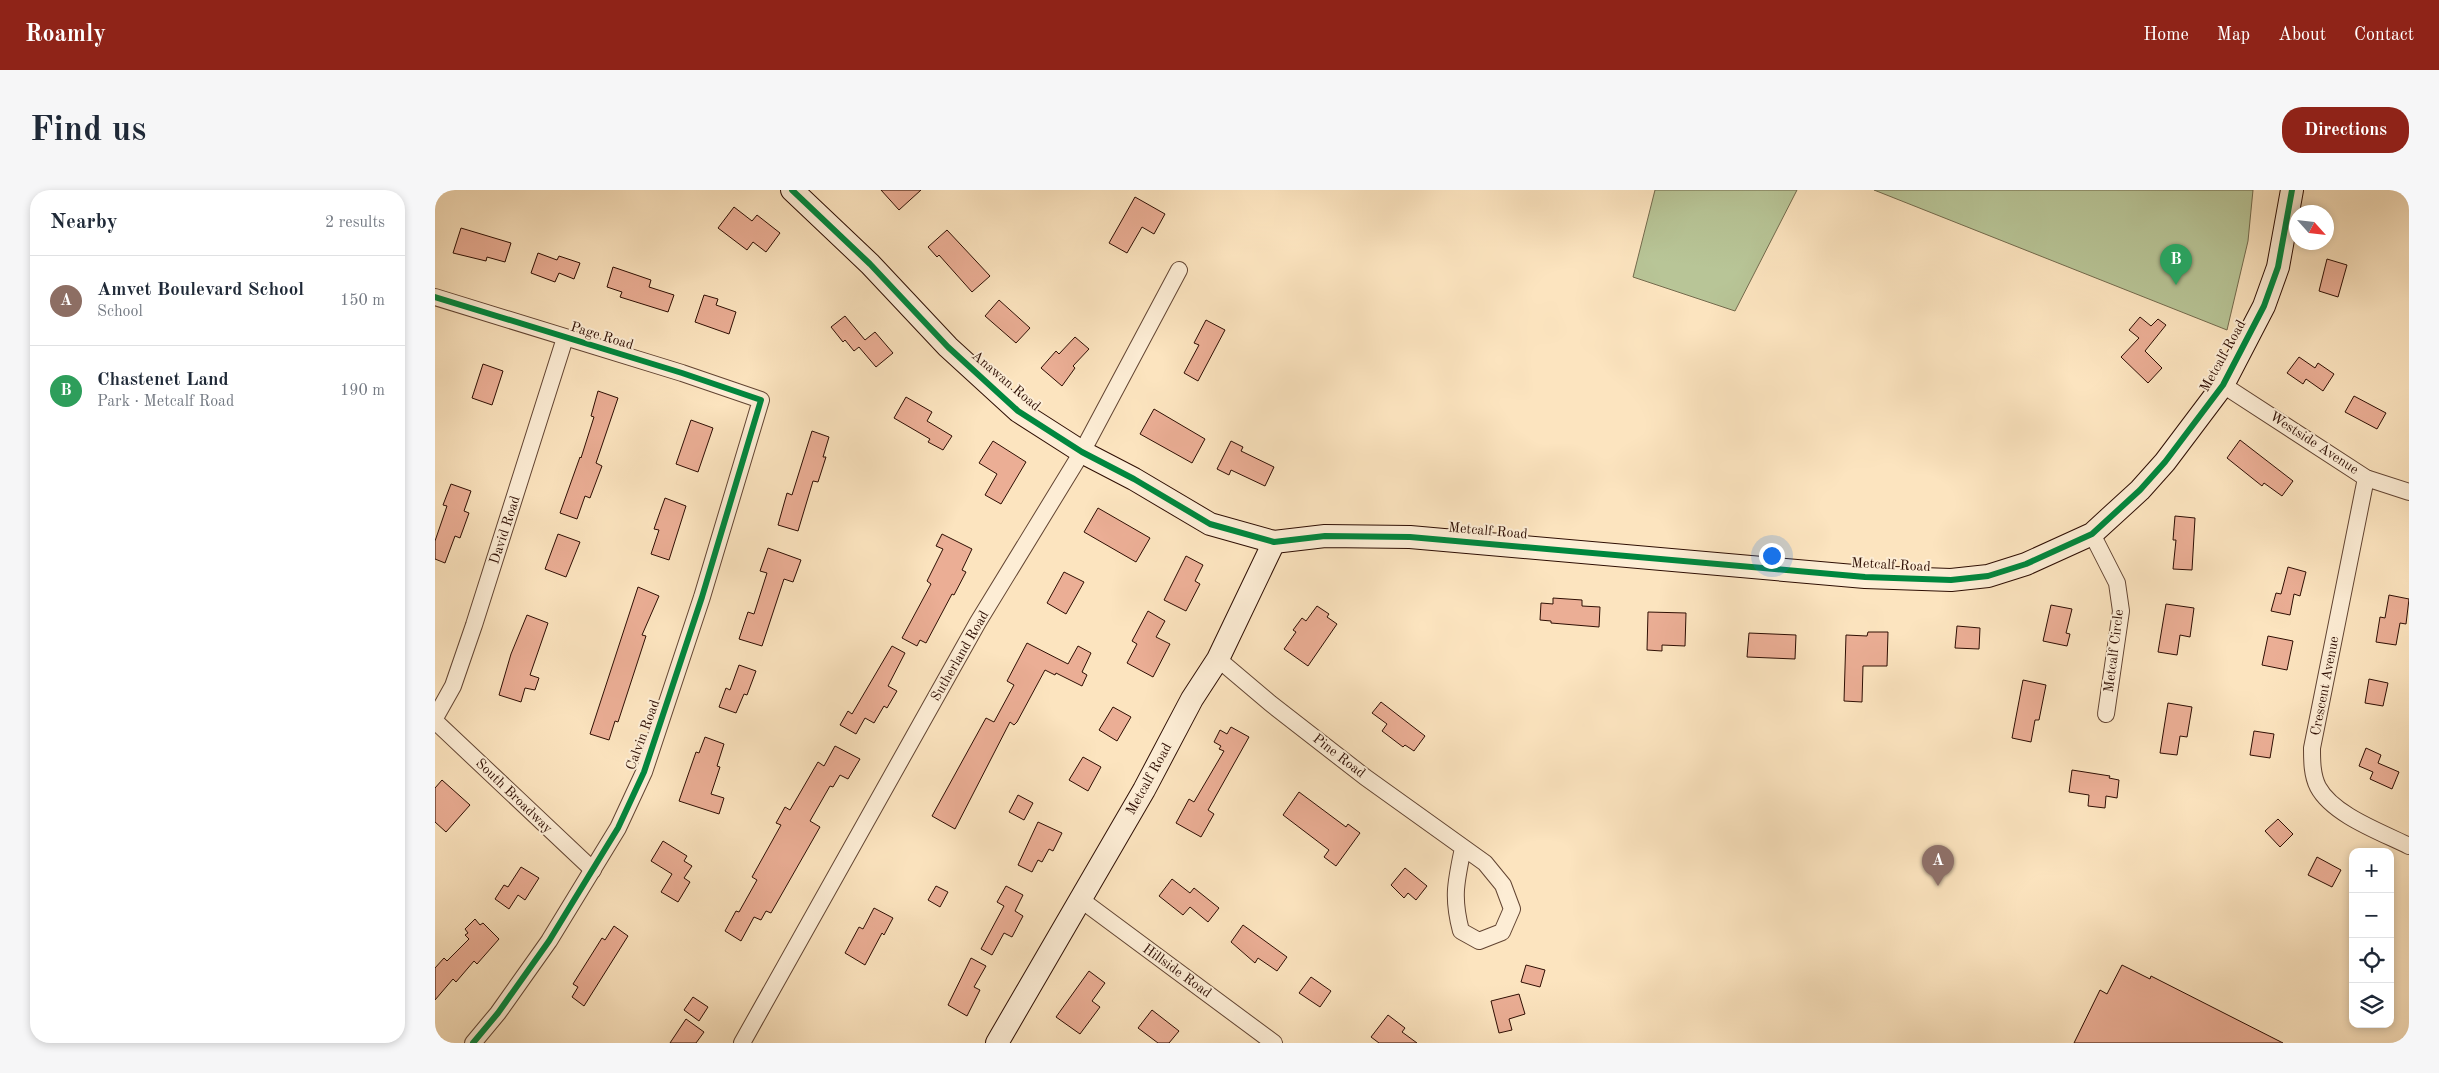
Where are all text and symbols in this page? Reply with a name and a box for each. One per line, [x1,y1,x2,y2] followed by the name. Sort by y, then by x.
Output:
[25,23,106,47] text: Roamly
[2143,26,2189,44] text: Home
[2217,26,2250,44] text: Map
[2278,26,2326,44] text: About
[2354,26,2414,44] text: Contact
[2282,107,2409,153] button: Directions
[30,113,146,148] text: Find us
[2289,205,2334,250] north arrow
[50,212,118,233] text: Nearby
[325,215,385,231] text: 2 results
[2160,244,2192,285] pin: B
[97,281,304,300] text: Amvet Boulevard School
[60,293,72,309] text: A
[340,293,385,309] text: 150 m
[97,304,143,320] text: School
[2198,318,2248,394] street label: Metcalf Road
[569,320,635,352] street label: Page Road
[969,348,1043,414] street label: Anawan Road
[97,371,229,390] text: Chastenet Land
[60,383,72,399] text: B
[340,383,385,399] text: 190 m
[97,394,234,410] text: Park · Metcalf Road
[2267,409,2361,477] street label: Westside Avenue
[487,494,523,566] street label: David Road
[1448,521,1528,541] street label: Metcalf Road
[1759,543,1785,569] your location
[1851,556,1931,574] street label: Metcalf Road
[929,609,991,703] street label: Sutherland Road
[2102,609,2126,693] street label: Metcalf Circle
[2308,635,2342,737] street label: Crescent Avenue
[624,698,662,772] street label: Calvin Road
[1310,731,1368,781] street label: Pine Road
[1124,741,1174,817] street label: Metcalf Road
[473,756,555,836] street label: South Broadway
[1922,845,1954,886] pin: A
[2349,848,2394,1028] map controls
[2349,848,2394,893] button: +
[2349,893,2394,938] button: −
[2349,938,2394,983] button: locate
[1140,942,1214,1000] street label: Hillside Road
[2349,983,2394,1028] button: layers

